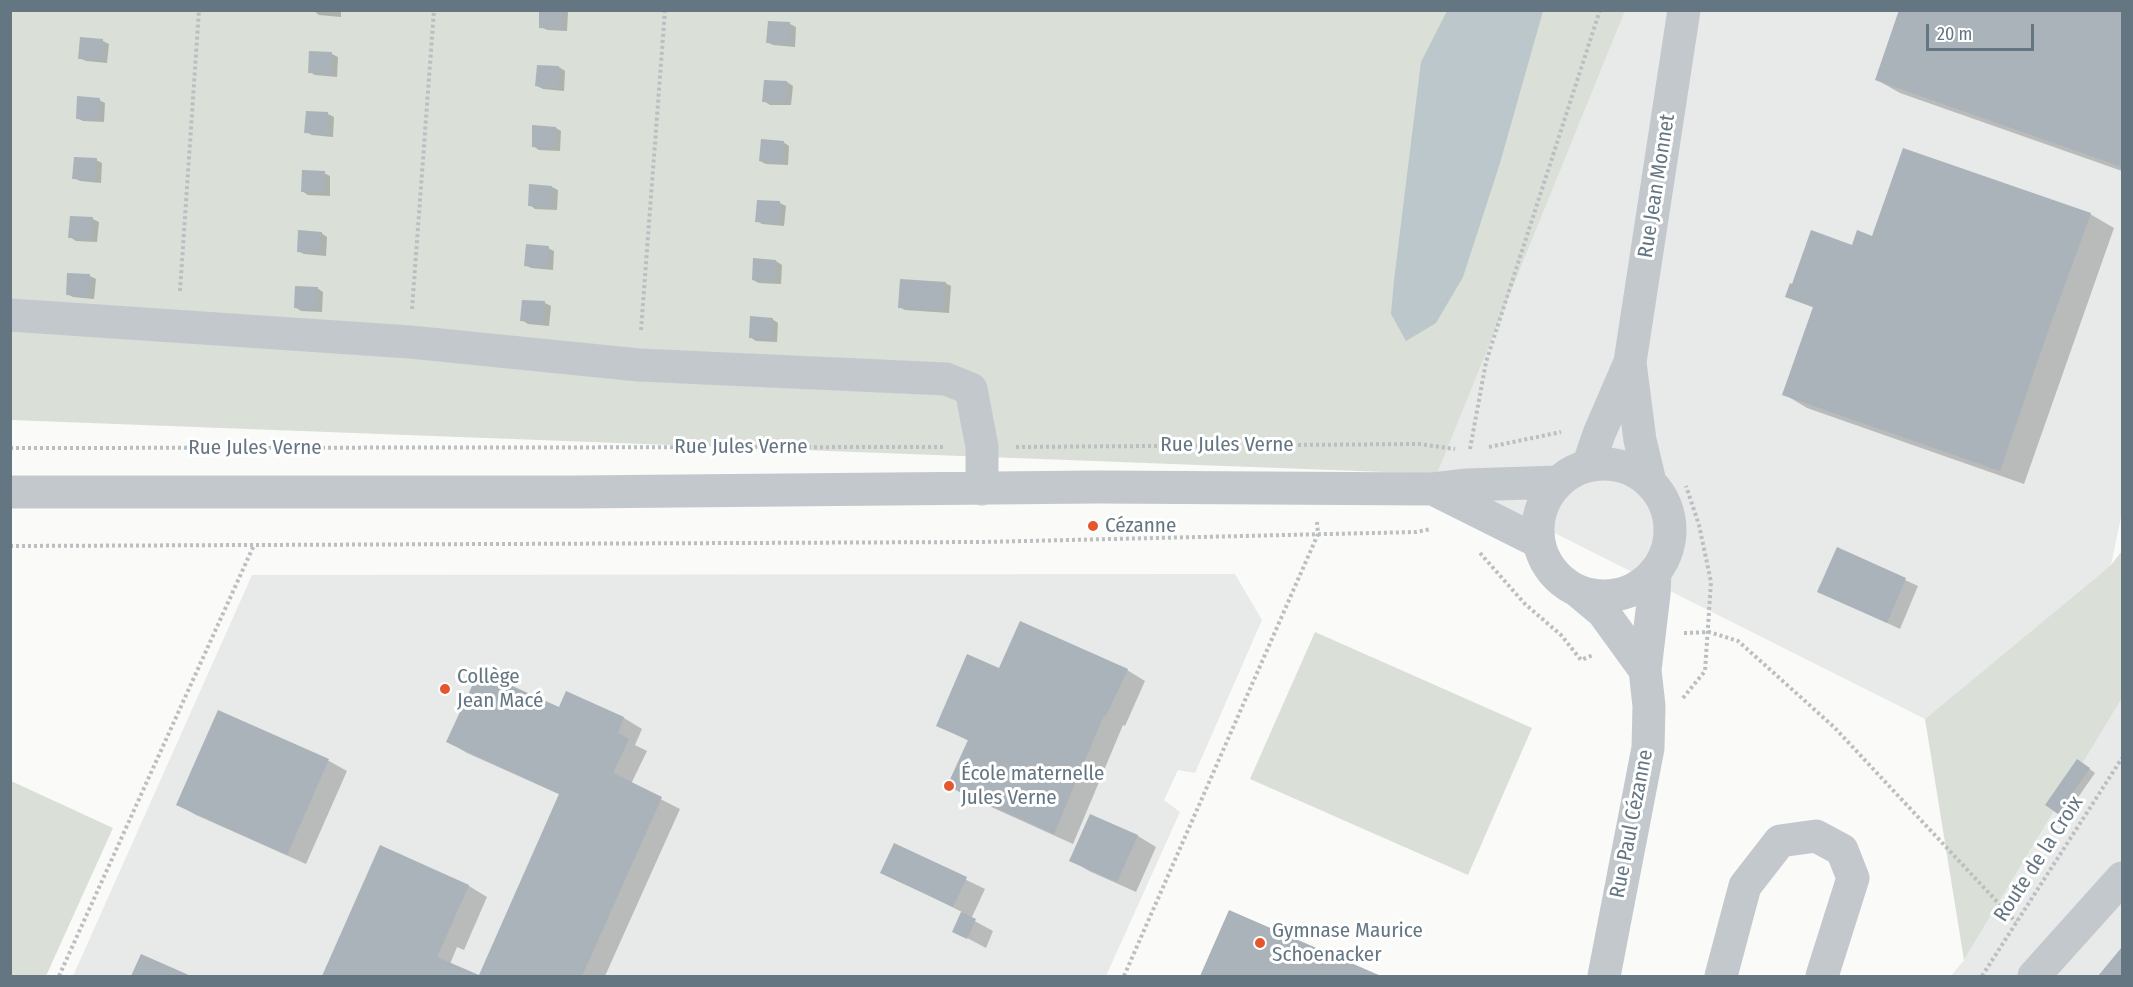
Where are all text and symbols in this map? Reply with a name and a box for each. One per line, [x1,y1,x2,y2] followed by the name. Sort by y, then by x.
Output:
[1929,12,2037,50] scale bar
[1937,23,1972,45] text: 20 m
[1633,112,1681,260] street label: Rue Jean Monnet
[1160,432,1294,458] street label: Rue Jules Verne
[674,434,808,460] street label: Rue Jules Verne
[188,435,322,461] street label: Rue Jules Verne
[1105,513,1176,539] place label: Cézanne
[1086,519,1100,533] marker: Cézanne
[457,664,543,714] place label: Collège Jean Macé
[438,682,452,696] marker: Collège Jean Macé
[1605,748,1659,900] street label: Rue Paul Cézanne
[961,761,1104,811] place label: École maternelle Jules Verne
[942,779,956,793] marker: École maternelle Jules Verne
[1989,791,2089,927] street label: Route de la Croix
[1272,918,1423,968] place label: Gymnase Maurice Schoenacker
[1253,936,1267,950] marker: Gymnase Maurice Schoenacker

